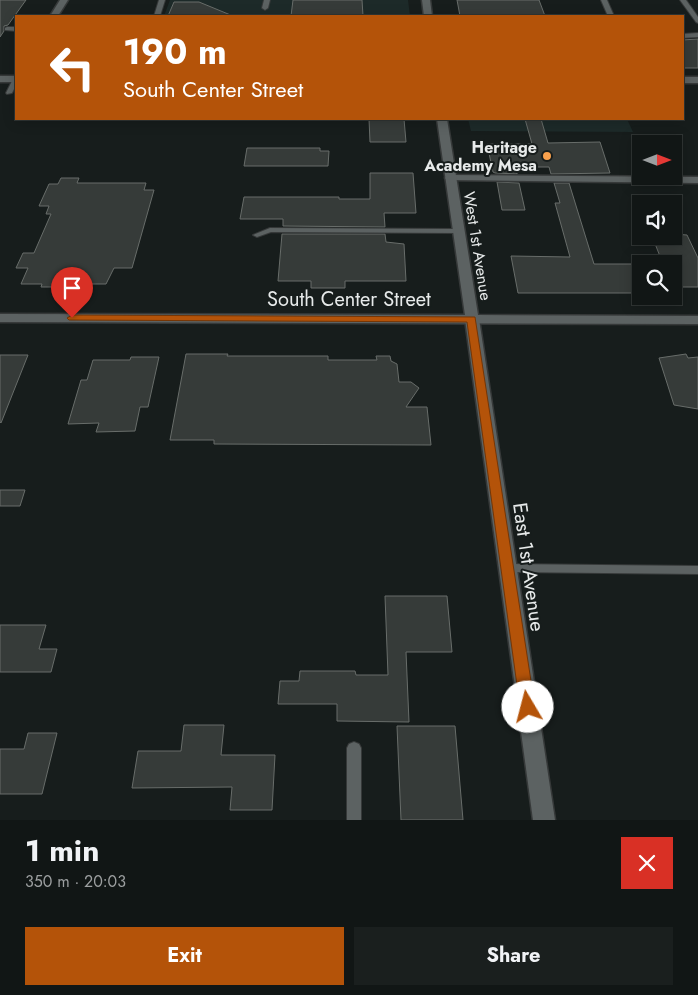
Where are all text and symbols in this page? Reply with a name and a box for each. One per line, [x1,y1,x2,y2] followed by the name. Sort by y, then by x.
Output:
[123,27,227,77] text: 190 m
[40,35,105,100] icon: left
[123,73,303,105] text: South Center Street
[632,135,682,185] north arrow
[632,135,682,305] map controls
[423,136,537,177] place label: Heritage Academy Mesa
[541,150,553,162] marker: Heritage Academy Mesa
[458,190,497,302] street label: West 1st Avenue
[632,195,682,245] button: sound
[632,255,682,305] button: search
[51,267,93,318] pin
[58,274,86,302] icon: arrive
[267,285,431,314] street label: South Center Street
[505,501,552,633] street label: East 1st Avenue
[501,680,553,732] position arrow
[25,829,99,872] text: 1 min
[621,837,673,889] button: close
[25,870,126,893] text: 350 m · 20:03
[25,927,344,985] button: Exit
[354,927,673,985] button: Share

